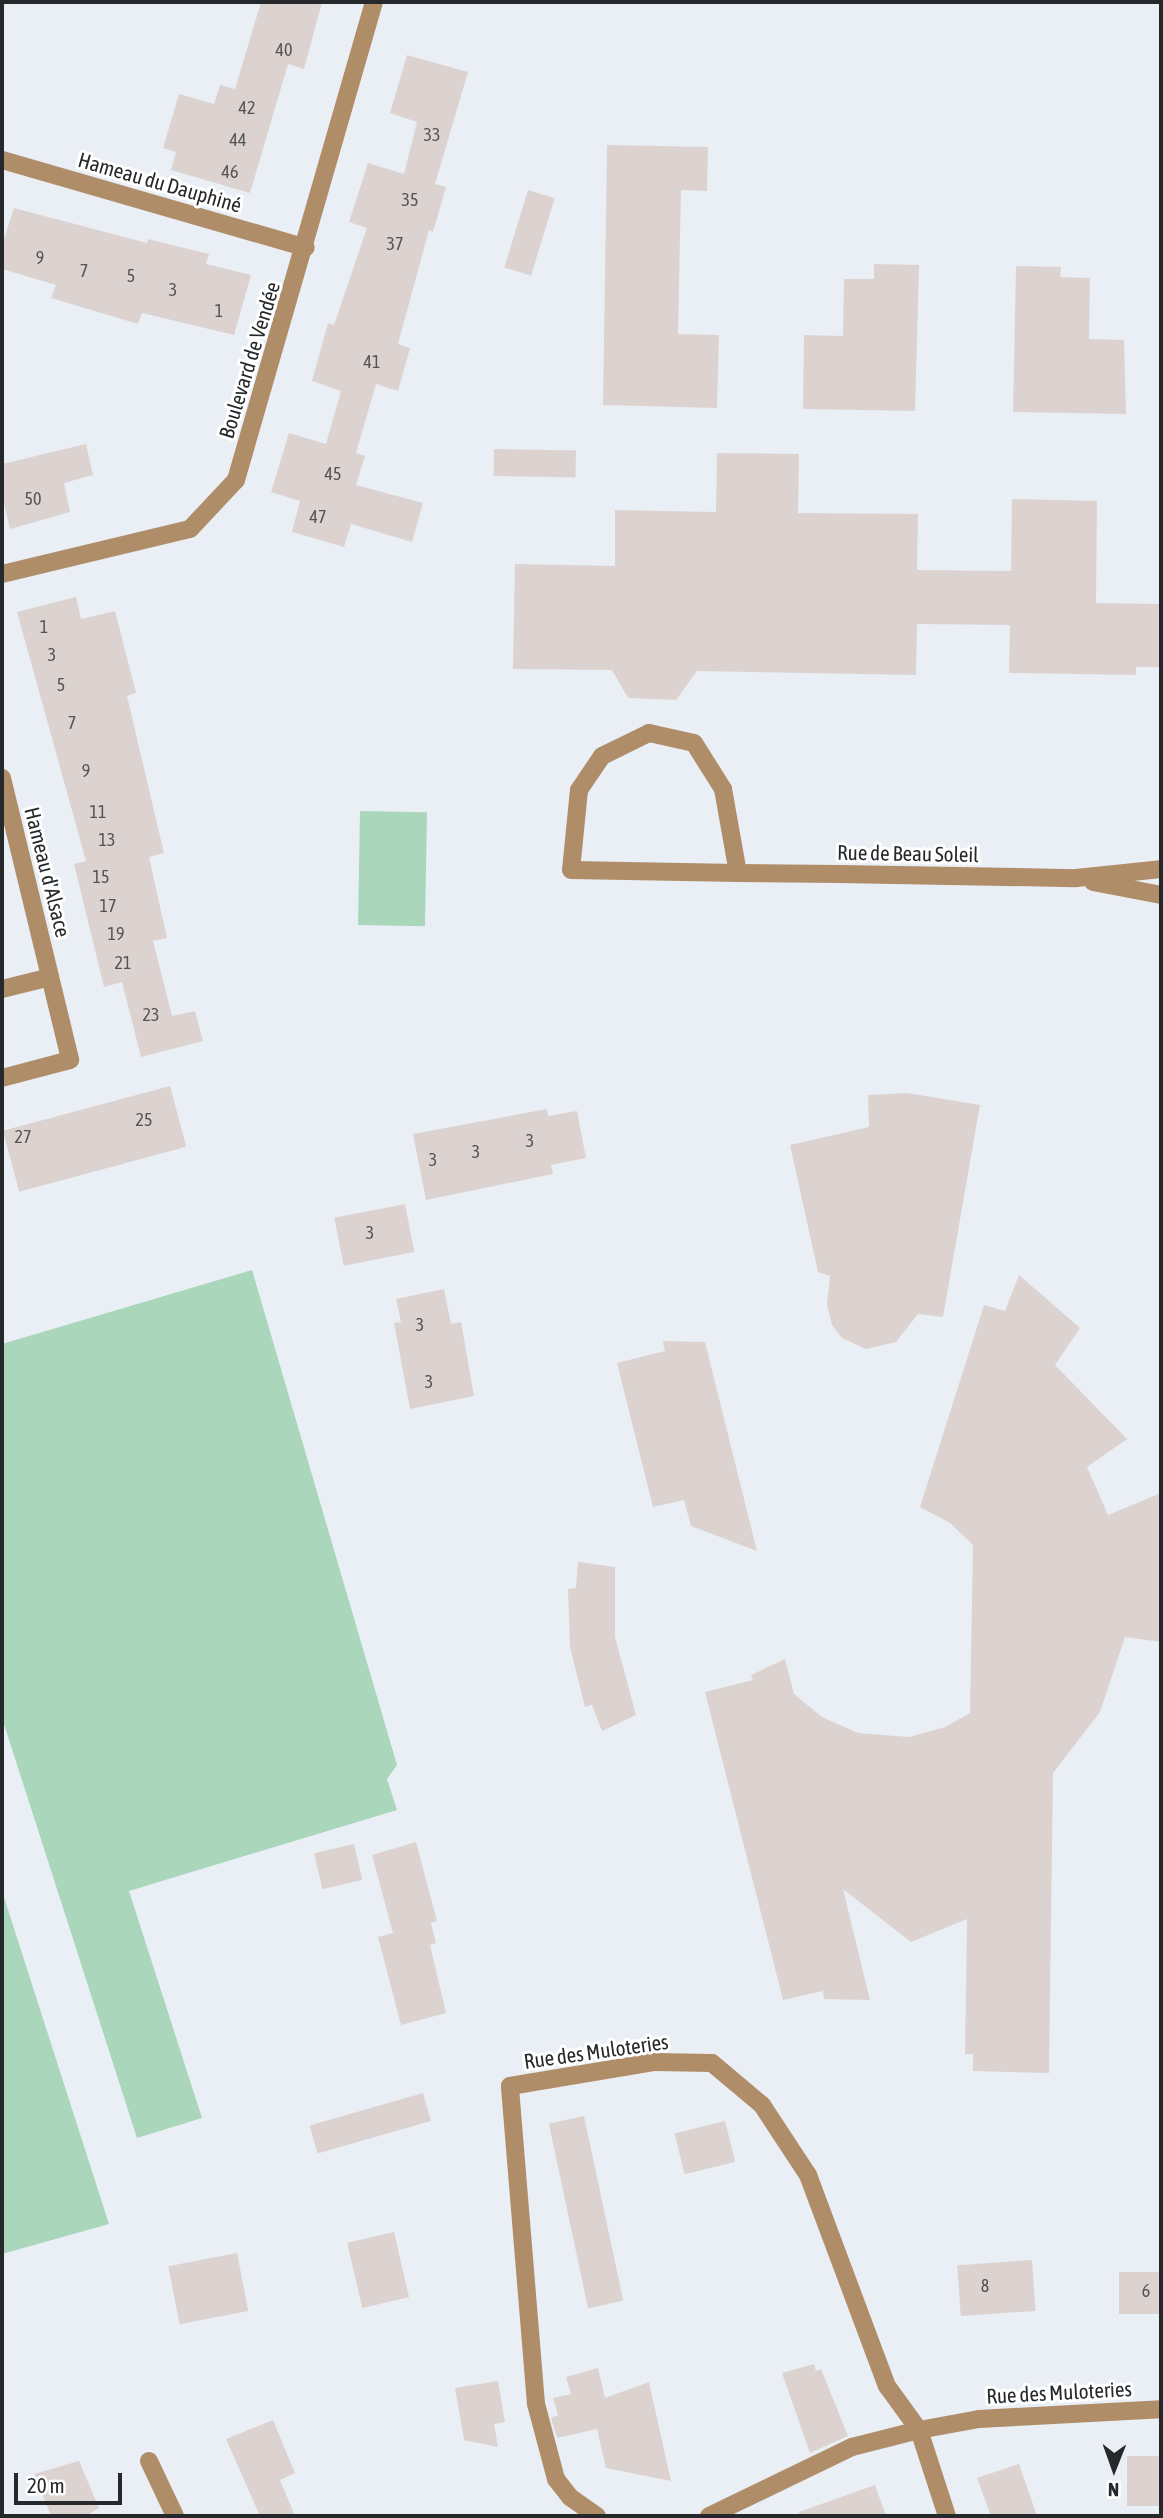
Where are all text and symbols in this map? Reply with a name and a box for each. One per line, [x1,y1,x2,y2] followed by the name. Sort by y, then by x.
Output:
[276,39,292,61] house number: 40
[239,97,255,119] house number: 42
[424,124,440,146] house number: 33
[230,129,246,151] house number: 44
[75,147,245,217] street label: Hameau du Dauphiné
[222,161,238,183] house number: 46
[402,189,418,211] house number: 35
[387,233,403,255] house number: 37
[36,247,44,269] house number: 9
[80,260,88,282] house number: 7
[127,265,135,287] house number: 5
[169,279,177,301] house number: 3
[213,279,285,441] street label: Boulevard de Vendée
[215,300,223,322] house number: 1
[364,351,380,373] house number: 41
[325,463,341,485] house number: 45
[25,488,41,510] house number: 50
[310,506,326,528] house number: 47
[40,616,48,638] house number: 1
[48,644,56,666] house number: 3
[57,674,65,696] house number: 5
[68,712,76,734] house number: 7
[82,760,90,782] house number: 9
[90,801,106,823] house number: 11
[20,804,76,940] street label: Hameau d'Alsace
[99,829,115,851] house number: 13
[837,839,979,867] street label: Rue de Beau Soleil
[93,866,109,888] house number: 15
[100,895,116,917] house number: 17
[108,923,124,945] house number: 19
[115,952,131,974] house number: 21
[143,1004,159,1026] house number: 23
[136,1109,152,1131] house number: 25
[15,1126,31,1148] house number: 27
[526,1130,534,1152] house number: 3
[472,1141,480,1163] house number: 3
[429,1149,437,1171] house number: 3
[366,1222,374,1244] house number: 3
[416,1314,424,1336] house number: 3
[425,1371,433,1393] house number: 3
[522,2028,670,2074] street label: Rue des Muloteries
[981,2275,989,2297] house number: 8
[1142,2280,1150,2302] house number: 6
[986,2376,1132,2408] street label: Rue des Muloteries
[1079,2434,1149,2504] north arrow
[18,2458,126,2502] scale bar
[27,2473,65,2497] text: 20 m
[1108,2479,1119,2501] text: N

